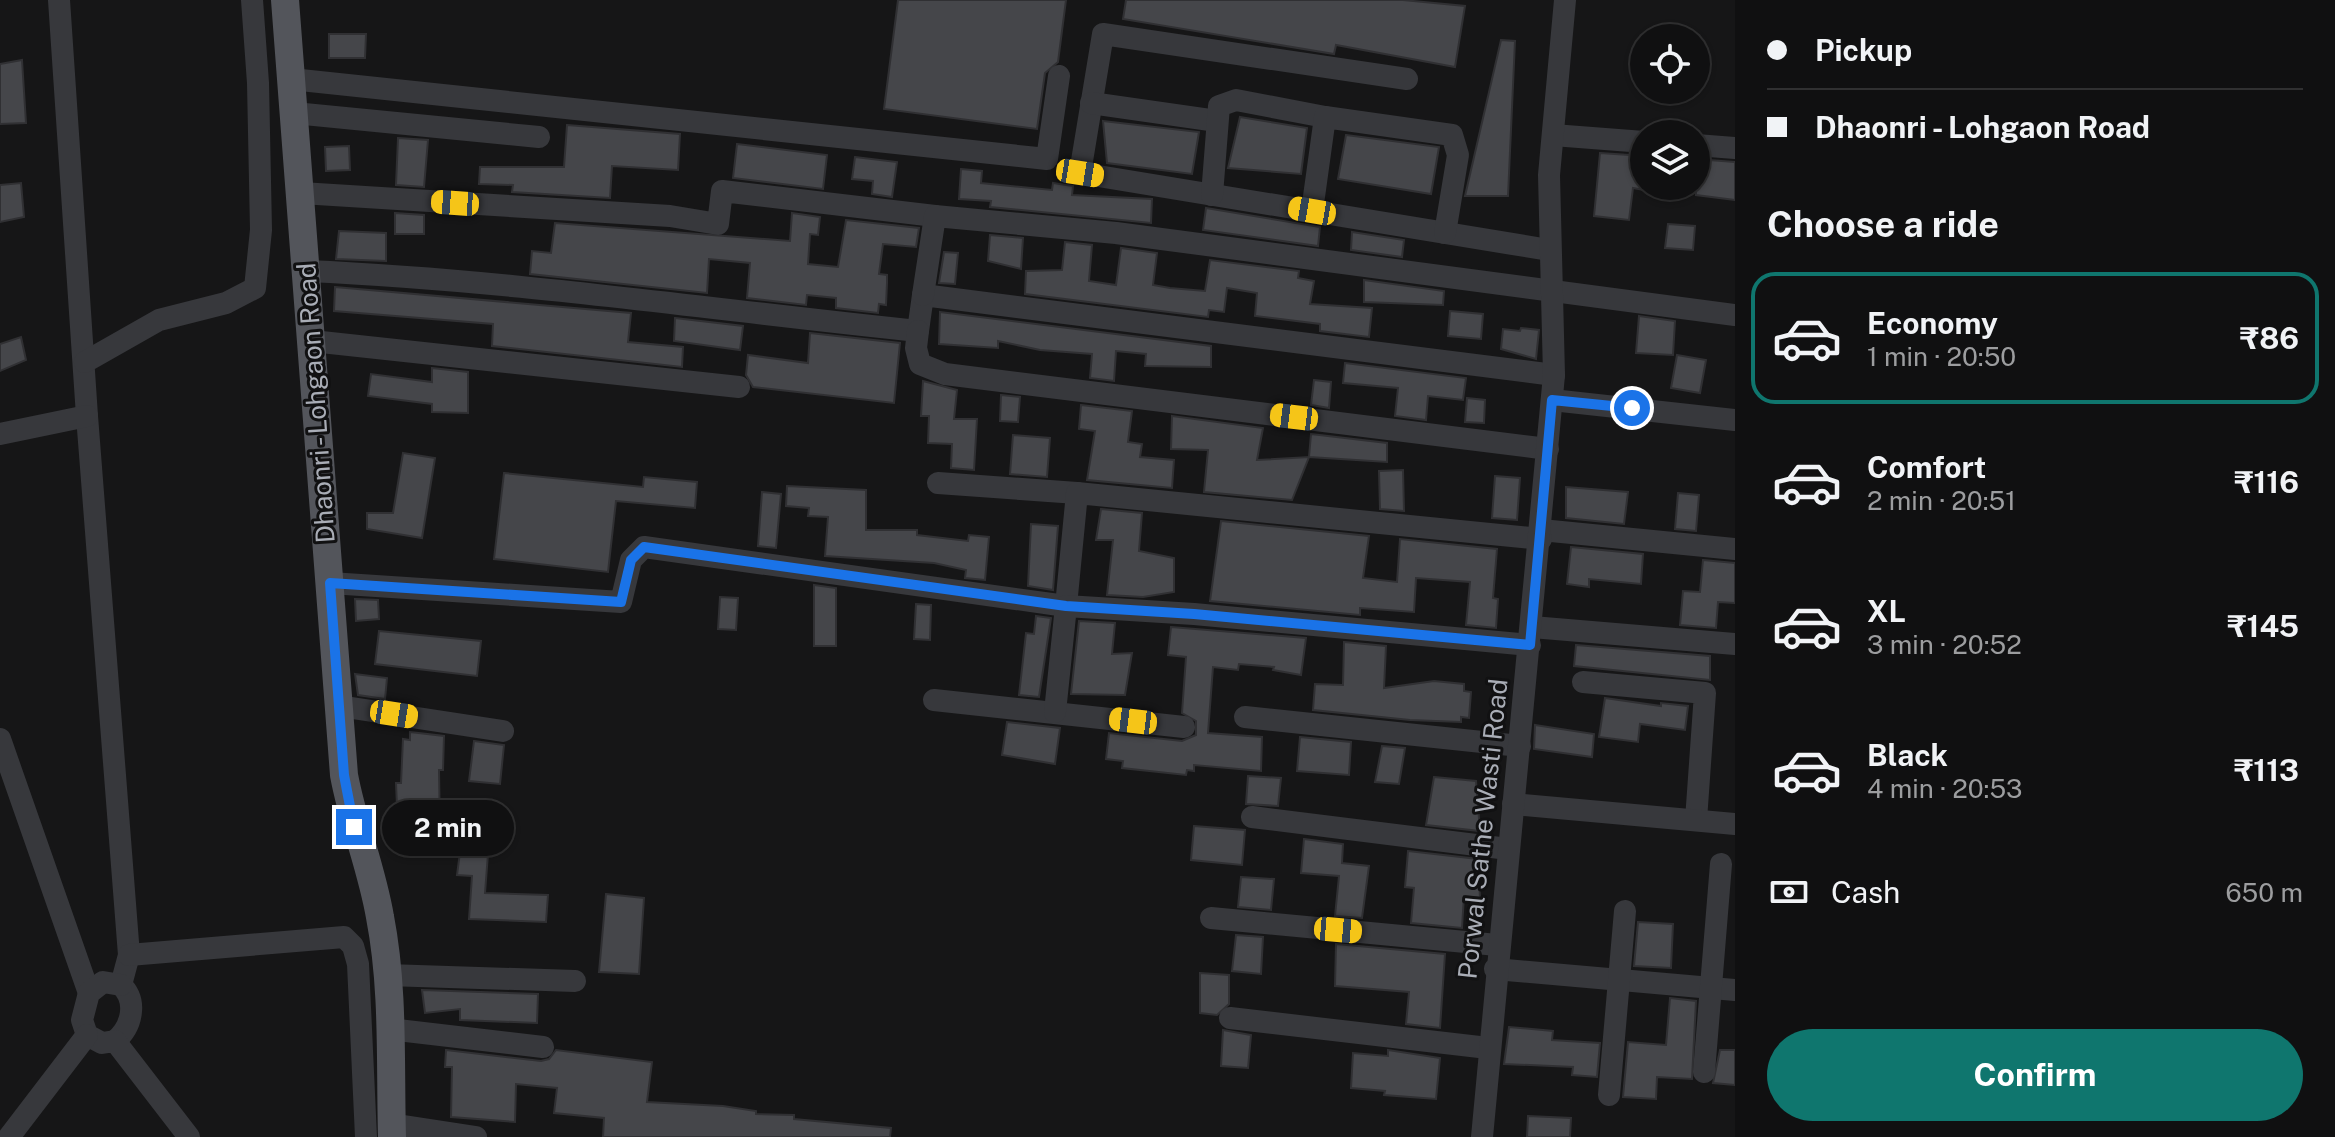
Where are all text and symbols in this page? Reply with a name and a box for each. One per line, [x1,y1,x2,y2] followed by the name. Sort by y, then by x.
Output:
[1630,24,1710,200] map controls
[1630,24,1710,104] button: locate
[1815,32,1912,68] text: Pickup
[1815,109,2150,145] text: Dhaonri - Lohgaon Road
[1630,120,1710,200] button: layers
[1054,157,1106,189] car
[430,189,480,217] car
[1286,195,1338,227] car
[1767,203,1999,245] text: Choose a ride
[290,262,341,544] street label: Dhaonri - Lohgaon Road
[1771,302,1843,374] icon: car
[1867,305,1998,341] text: Economy
[2240,320,2299,356] text: ₹86
[1867,341,2016,372] text: 1 min · 20:50
[1614,390,1650,426] route start
[1269,402,1319,432] car
[1771,446,1843,518] icon: car
[1867,449,1986,485] text: Comfort
[2234,464,2299,500] text: ₹116
[1867,485,2016,516] text: 2 min · 20:51
[1771,590,1843,662] icon: car
[1867,593,1906,629] text: XL
[2227,608,2299,644] text: ₹145
[1867,629,2022,660] text: 3 min · 20:52
[1451,677,1514,981] street label: Porwal Sathe Wasti Road
[368,698,420,730] car
[1108,706,1158,736] car
[1771,734,1843,806] icon: car
[1867,737,1948,773] text: Black
[2234,752,2299,788] text: ₹113
[1867,773,2023,804] text: 4 min · 20:53
[382,799,514,855] callout: 2 min
[336,809,372,845] route end
[414,812,482,843] text: 2 min
[1767,870,1811,914] icon: cash
[1831,874,1900,910] text: Cash
[2225,877,2303,908] text: 650 m
[1313,916,1363,944] car
[1767,1029,2303,1121] button: Confirm

